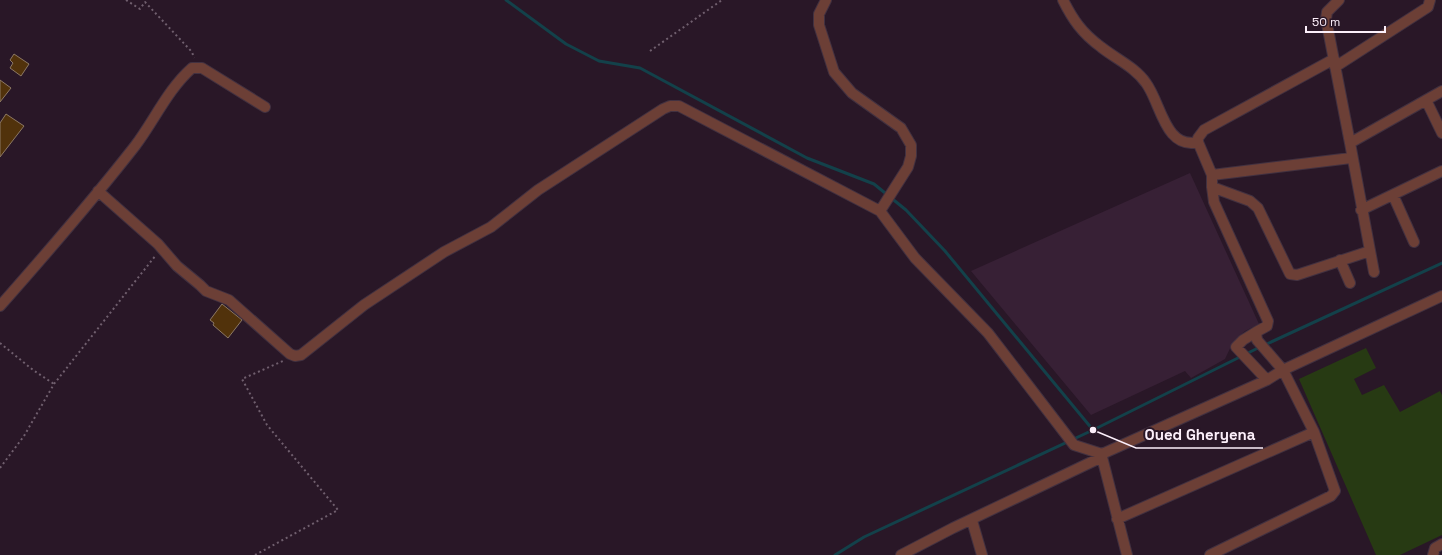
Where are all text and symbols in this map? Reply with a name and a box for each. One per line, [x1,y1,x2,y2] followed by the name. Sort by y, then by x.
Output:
[1306,8,1385,34] scale bar
[1312,14,1340,30] text: 50 m
[1136,421,1263,448] callout: Oued Gheryena
[1145,425,1256,444] text: Oued Gheryena

